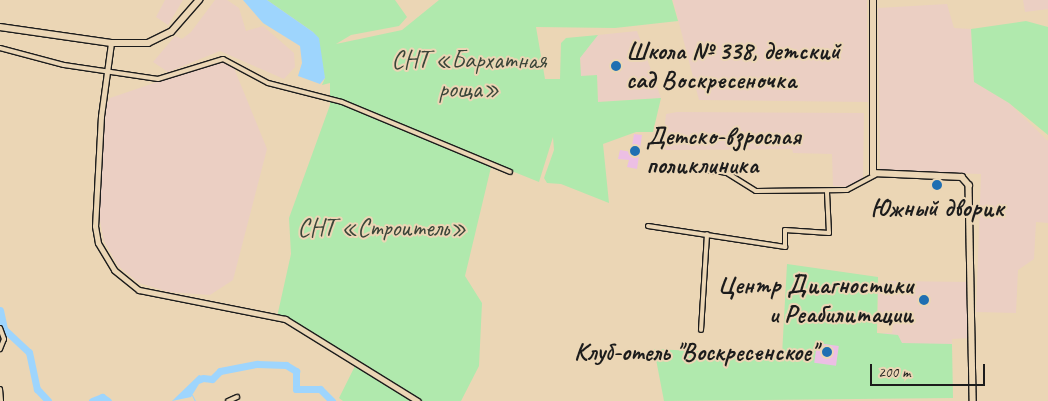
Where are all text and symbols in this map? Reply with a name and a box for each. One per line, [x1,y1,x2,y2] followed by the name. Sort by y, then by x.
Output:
[626,37,840,96] place label: Школа № 338, детский сад Воскресеночка
[391,46,547,105] park label: СНТ «Бархатная роща»
[610,60,622,72] marker: Школа № 338, детский сад Воскресеночка
[646,122,801,181] place label: Детско-взрослая поликлиника
[628,144,642,158] marker: Детско-взрослая поликлиника
[931,179,943,191] marker: Южный дворик
[871,193,1003,223] place label: Южный дворик
[297,213,467,243] park label: СНТ «Строитель»
[722,271,913,330] place label: Центр Диагностики и Реабилитации
[917,293,931,307] marker: Центр Диагностики и Реабилитации
[574,337,817,367] place label: Клуб-отель "Воскресенское"
[821,346,833,358] marker: Клуб-отель "Воскресенское"
[873,354,988,386] scale bar
[878,363,910,382] text: 200 m

